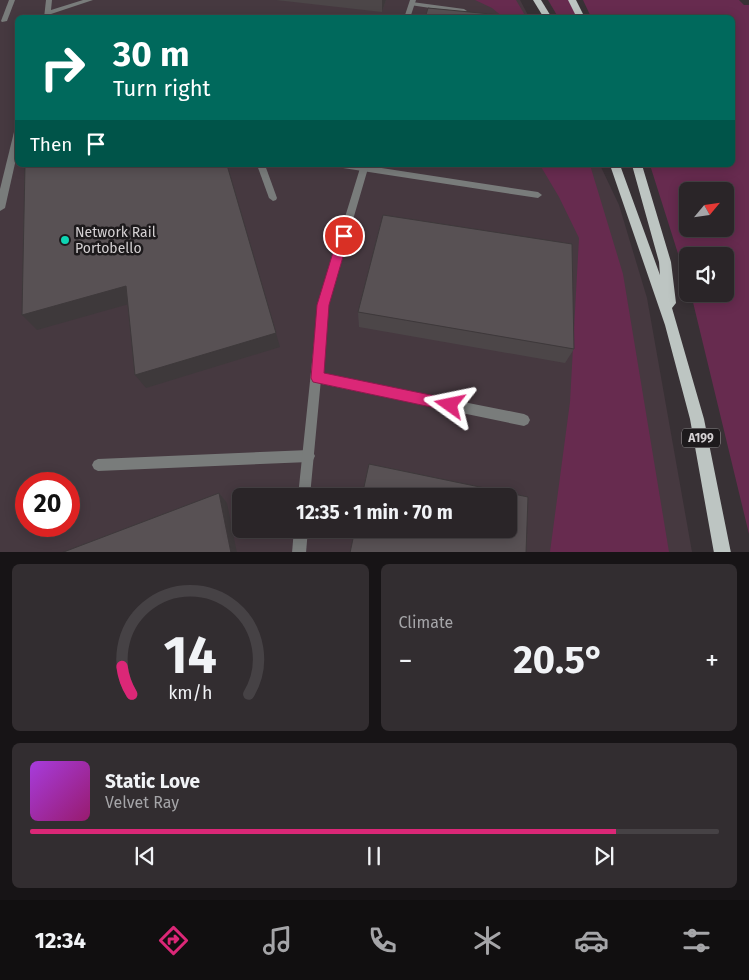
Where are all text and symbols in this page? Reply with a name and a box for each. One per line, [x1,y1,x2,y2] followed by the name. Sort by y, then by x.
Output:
[113,33,190,75] text: 30 m
[30,35,95,100] icon: right
[113,75,210,102] text: Turn right
[82,130,110,158] icon: arrive
[30,133,72,156] text: Then
[679,182,734,238] north arrow
[679,182,734,302] map controls
[323,215,365,257] pin
[330,222,358,250] icon: arrive
[75,224,156,257] place label: Network Rail Portobello
[59,234,71,246] marker: Network Rail Portobello
[679,247,734,302] button: sound
[423,378,475,430] position arrow
[682,428,720,448] road number: A199
[15,472,80,537] speed limit sign: 20
[296,501,453,524] text: 12:35 · 1 min · 70 m
[399,613,453,632] text: Climate
[163,624,217,687] text: 14
[513,637,604,683] text: 20.5°
[399,644,413,677] text: −
[705,644,719,677] text: +
[168,682,212,704] text: km/h
[105,770,200,793] text: Static Love
[105,793,179,812] text: Velvet Ray
[131,842,159,870] icon: previous
[360,842,388,870] icon: pause
[590,842,618,870] icon: next
[156,923,191,958] icon: directions
[260,923,295,958] icon: music
[365,923,400,958] icon: phone
[470,923,505,958] icon: climate
[574,923,609,958] icon: car
[679,923,714,958] icon: filters
[35,927,86,954] text: 12:34

